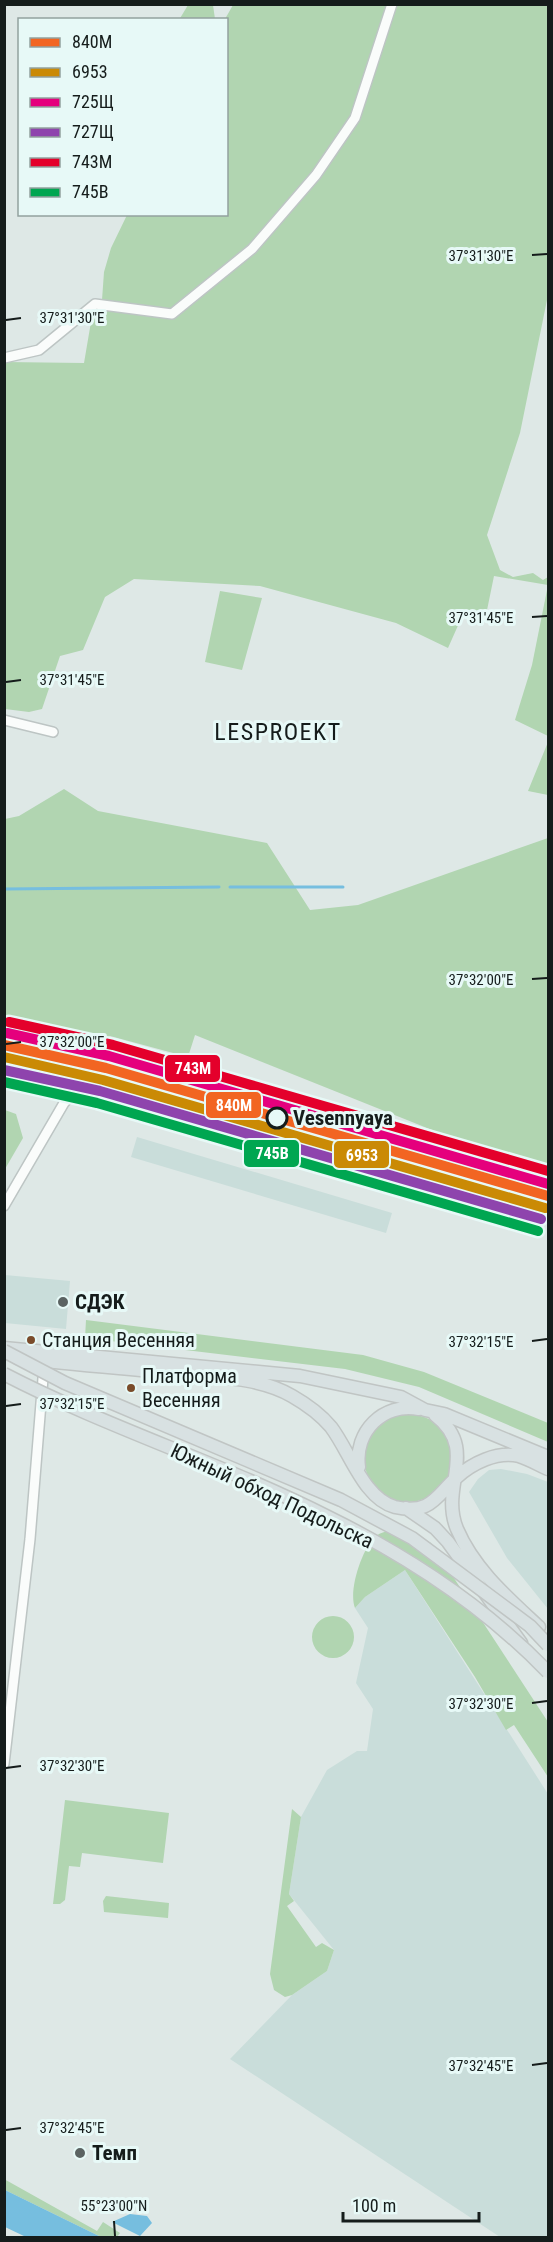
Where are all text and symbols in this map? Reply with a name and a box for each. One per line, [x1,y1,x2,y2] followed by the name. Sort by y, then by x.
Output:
[18,18,228,216] legend
[72,31,112,52] text: 840М
[72,61,108,82] text: 6953
[72,91,114,112] text: 725Щ
[72,121,114,142] text: 727Щ
[72,151,112,172] text: 743М
[72,181,108,202] text: 745В
[449,247,513,265] text: 37°31'30"E
[40,309,104,327] text: 37°31'30"E
[449,609,513,627] text: 37°31'45"E
[40,671,104,689] text: 37°31'45"E
[214,718,342,746] district label: LESPROEKT
[449,971,513,989] text: 37°32'00"E
[40,1033,104,1051] text: 37°32'00"E
[164,1054,221,1083] line badge: 743М
[175,1059,211,1078] text: 743М
[205,1091,262,1119] line badge: 840М
[216,1096,252,1115] text: 840М
[293,1106,393,1130] place label: Vesennyaya
[266,1107,288,1129] marker: Vesennyaya
[243,1139,300,1168] line badge: 745В
[333,1140,390,1169] line badge: 6953
[255,1144,289,1163] text: 745В
[346,1146,378,1165] text: 6953
[75,1290,125,1314] place label: СДЭК
[56,1295,70,1309] marker: СДЭК
[42,1328,195,1352] place label: Станция Весенняя
[449,1333,513,1351] text: 37°32'15"E
[25,1334,37,1346] marker: Станция Весенняя
[142,1364,237,1412] place label: Платформа Весенняя
[125,1382,137,1394] marker: Платформа Весенняя
[40,1395,104,1413] text: 37°32'15"E
[167,1438,377,1554] street label: Южный обход Подольска
[449,1695,513,1713] text: 37°32'30"E
[40,1757,104,1775] text: 37°32'30"E
[449,2057,513,2075] text: 37°32'45"E
[40,2119,104,2137] text: 37°32'45"E
[92,2141,137,2165] place label: Темп
[73,2146,87,2160] marker: Темп
[343,2185,480,2223] scale bar
[352,2195,396,2216] text: 100 m
[81,2197,147,2215] text: 55°23'00"N

